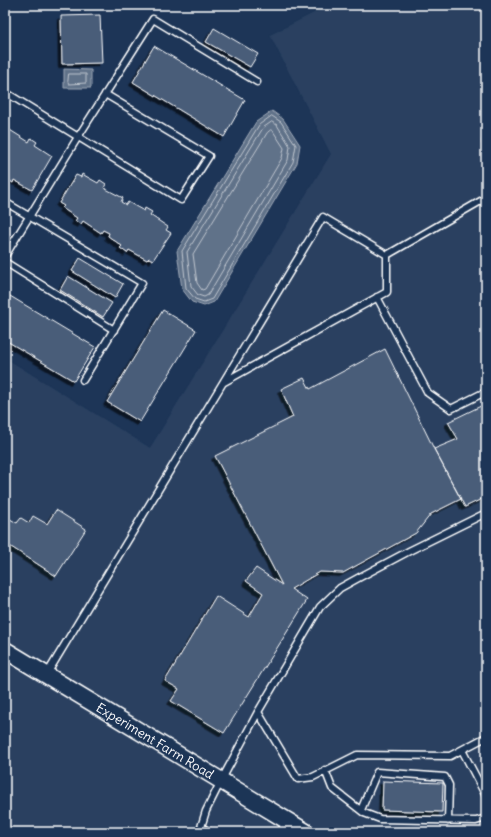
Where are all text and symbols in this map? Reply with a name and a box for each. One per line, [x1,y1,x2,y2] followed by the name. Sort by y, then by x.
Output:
[93,699,217,783] street label: Experiment Farm Road

